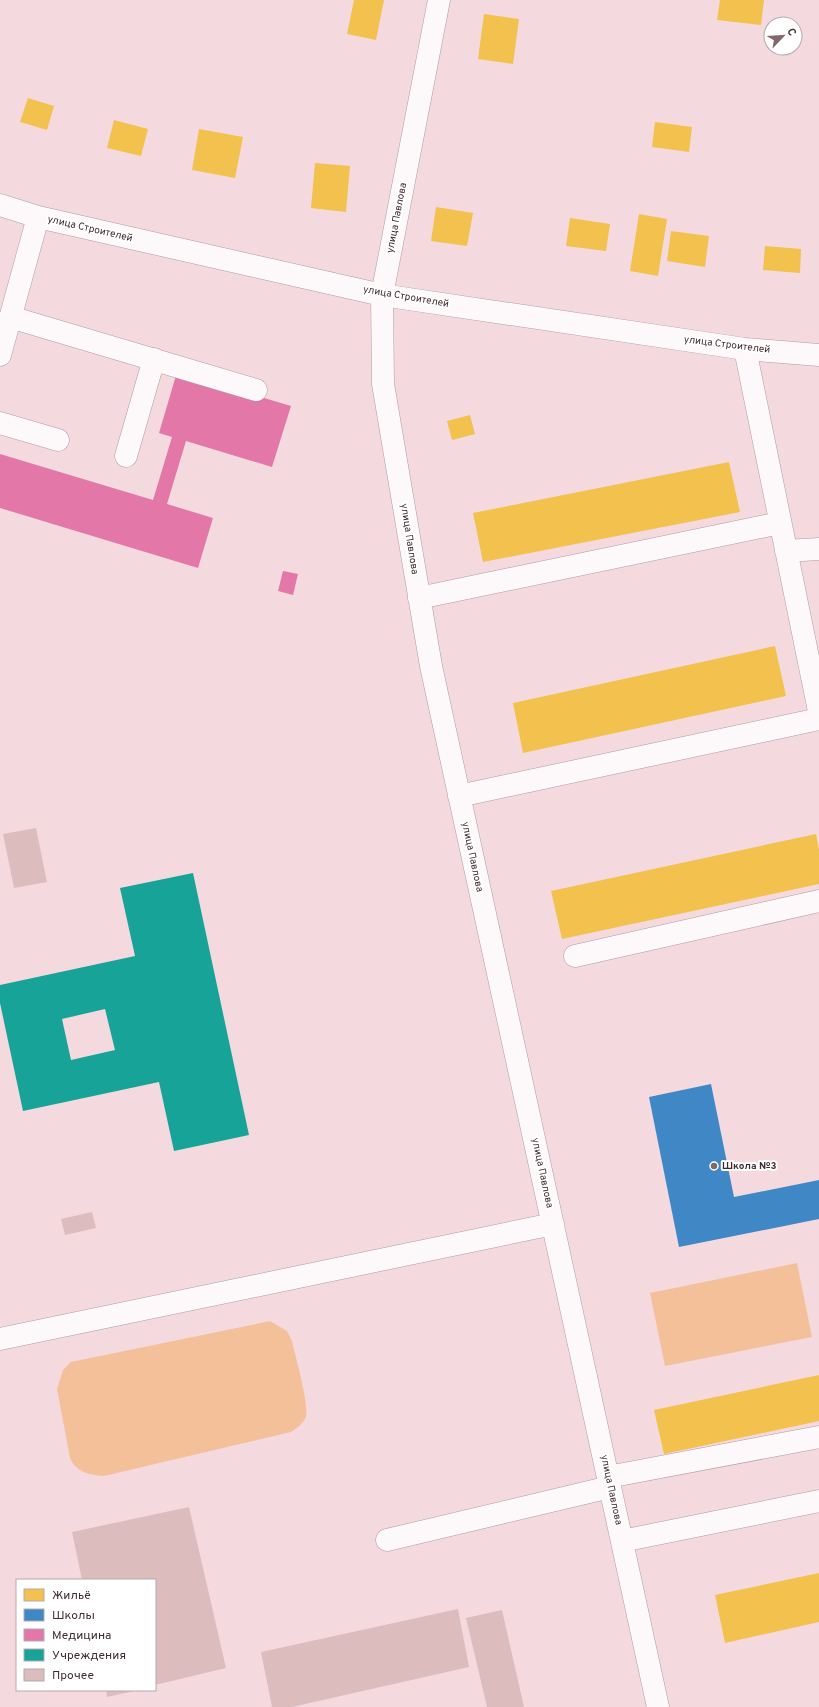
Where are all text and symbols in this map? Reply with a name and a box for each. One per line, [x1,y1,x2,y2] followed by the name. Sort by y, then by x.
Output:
[763,16,803,56] north arrow
[783,26,799,38] text: С
[384,182,410,254] street label: улица Павлова
[46,213,134,245] street label: улица Строителей
[362,283,450,311] street label: улица Строителей
[683,333,771,357] street label: улица Строителей
[397,503,421,575] street label: улица Павлова
[458,821,486,893] street label: улица Павлова
[528,1137,556,1209] street label: улица Павлова
[722,1160,776,1173] place label: Школа №3
[709,1161,719,1171] marker: Школа №3
[597,1454,625,1526] street label: улица Павлова
[16,1579,156,1691] legend
[52,1588,91,1604] text: Жильё
[52,1608,95,1624] text: Школы
[52,1628,111,1644] text: Медицина
[52,1648,126,1664] text: Учреждения
[52,1668,94,1684] text: Прочее

